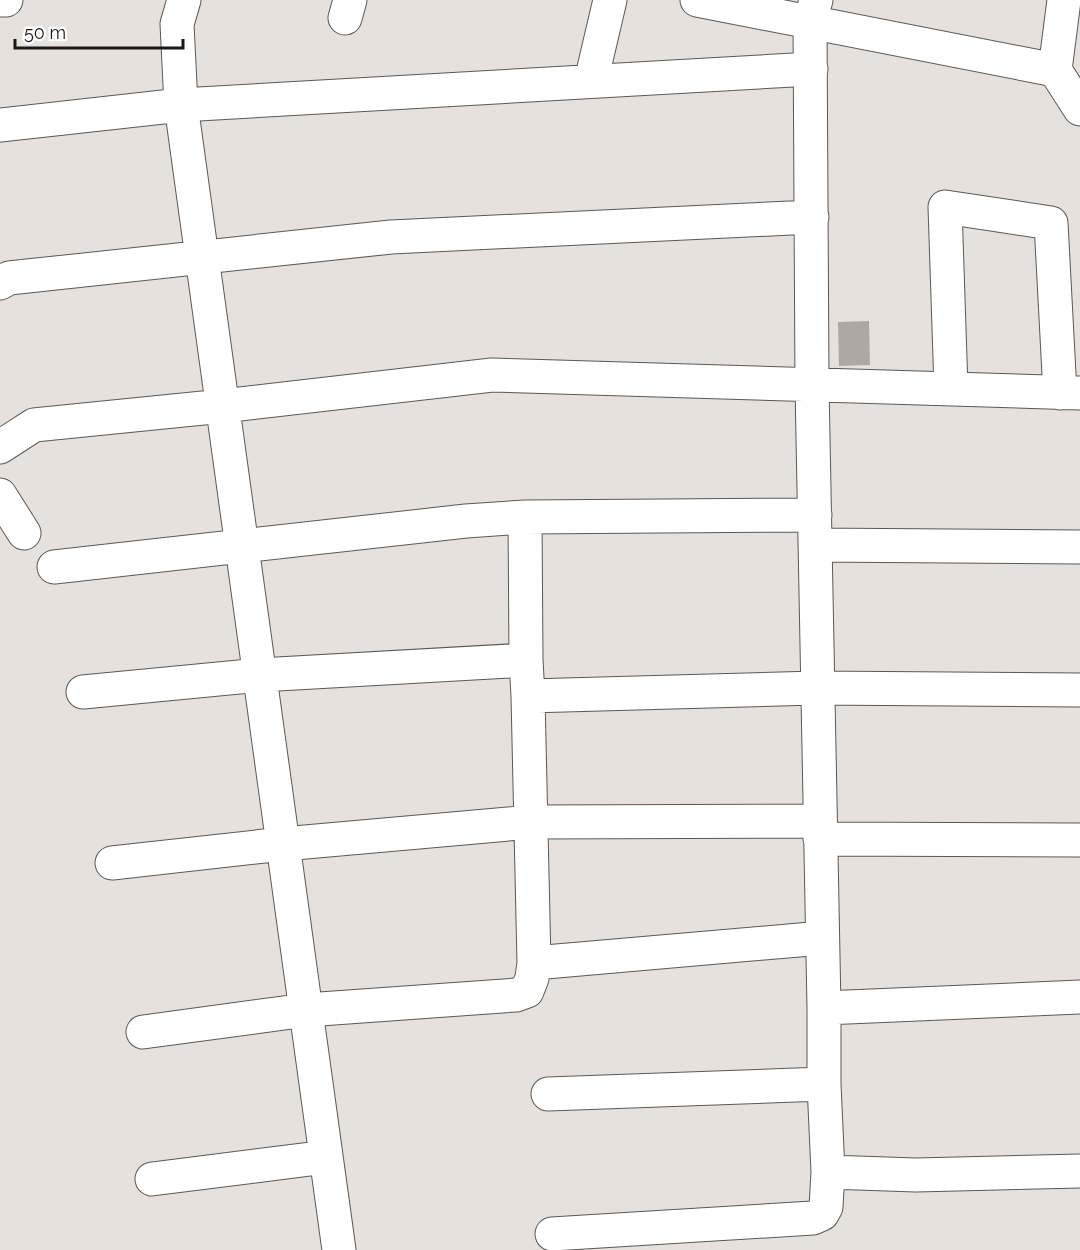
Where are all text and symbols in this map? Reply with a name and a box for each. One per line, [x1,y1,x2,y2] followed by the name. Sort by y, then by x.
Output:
[15,12,183,50] scale bar
[24,22,66,43] text: 50 m

